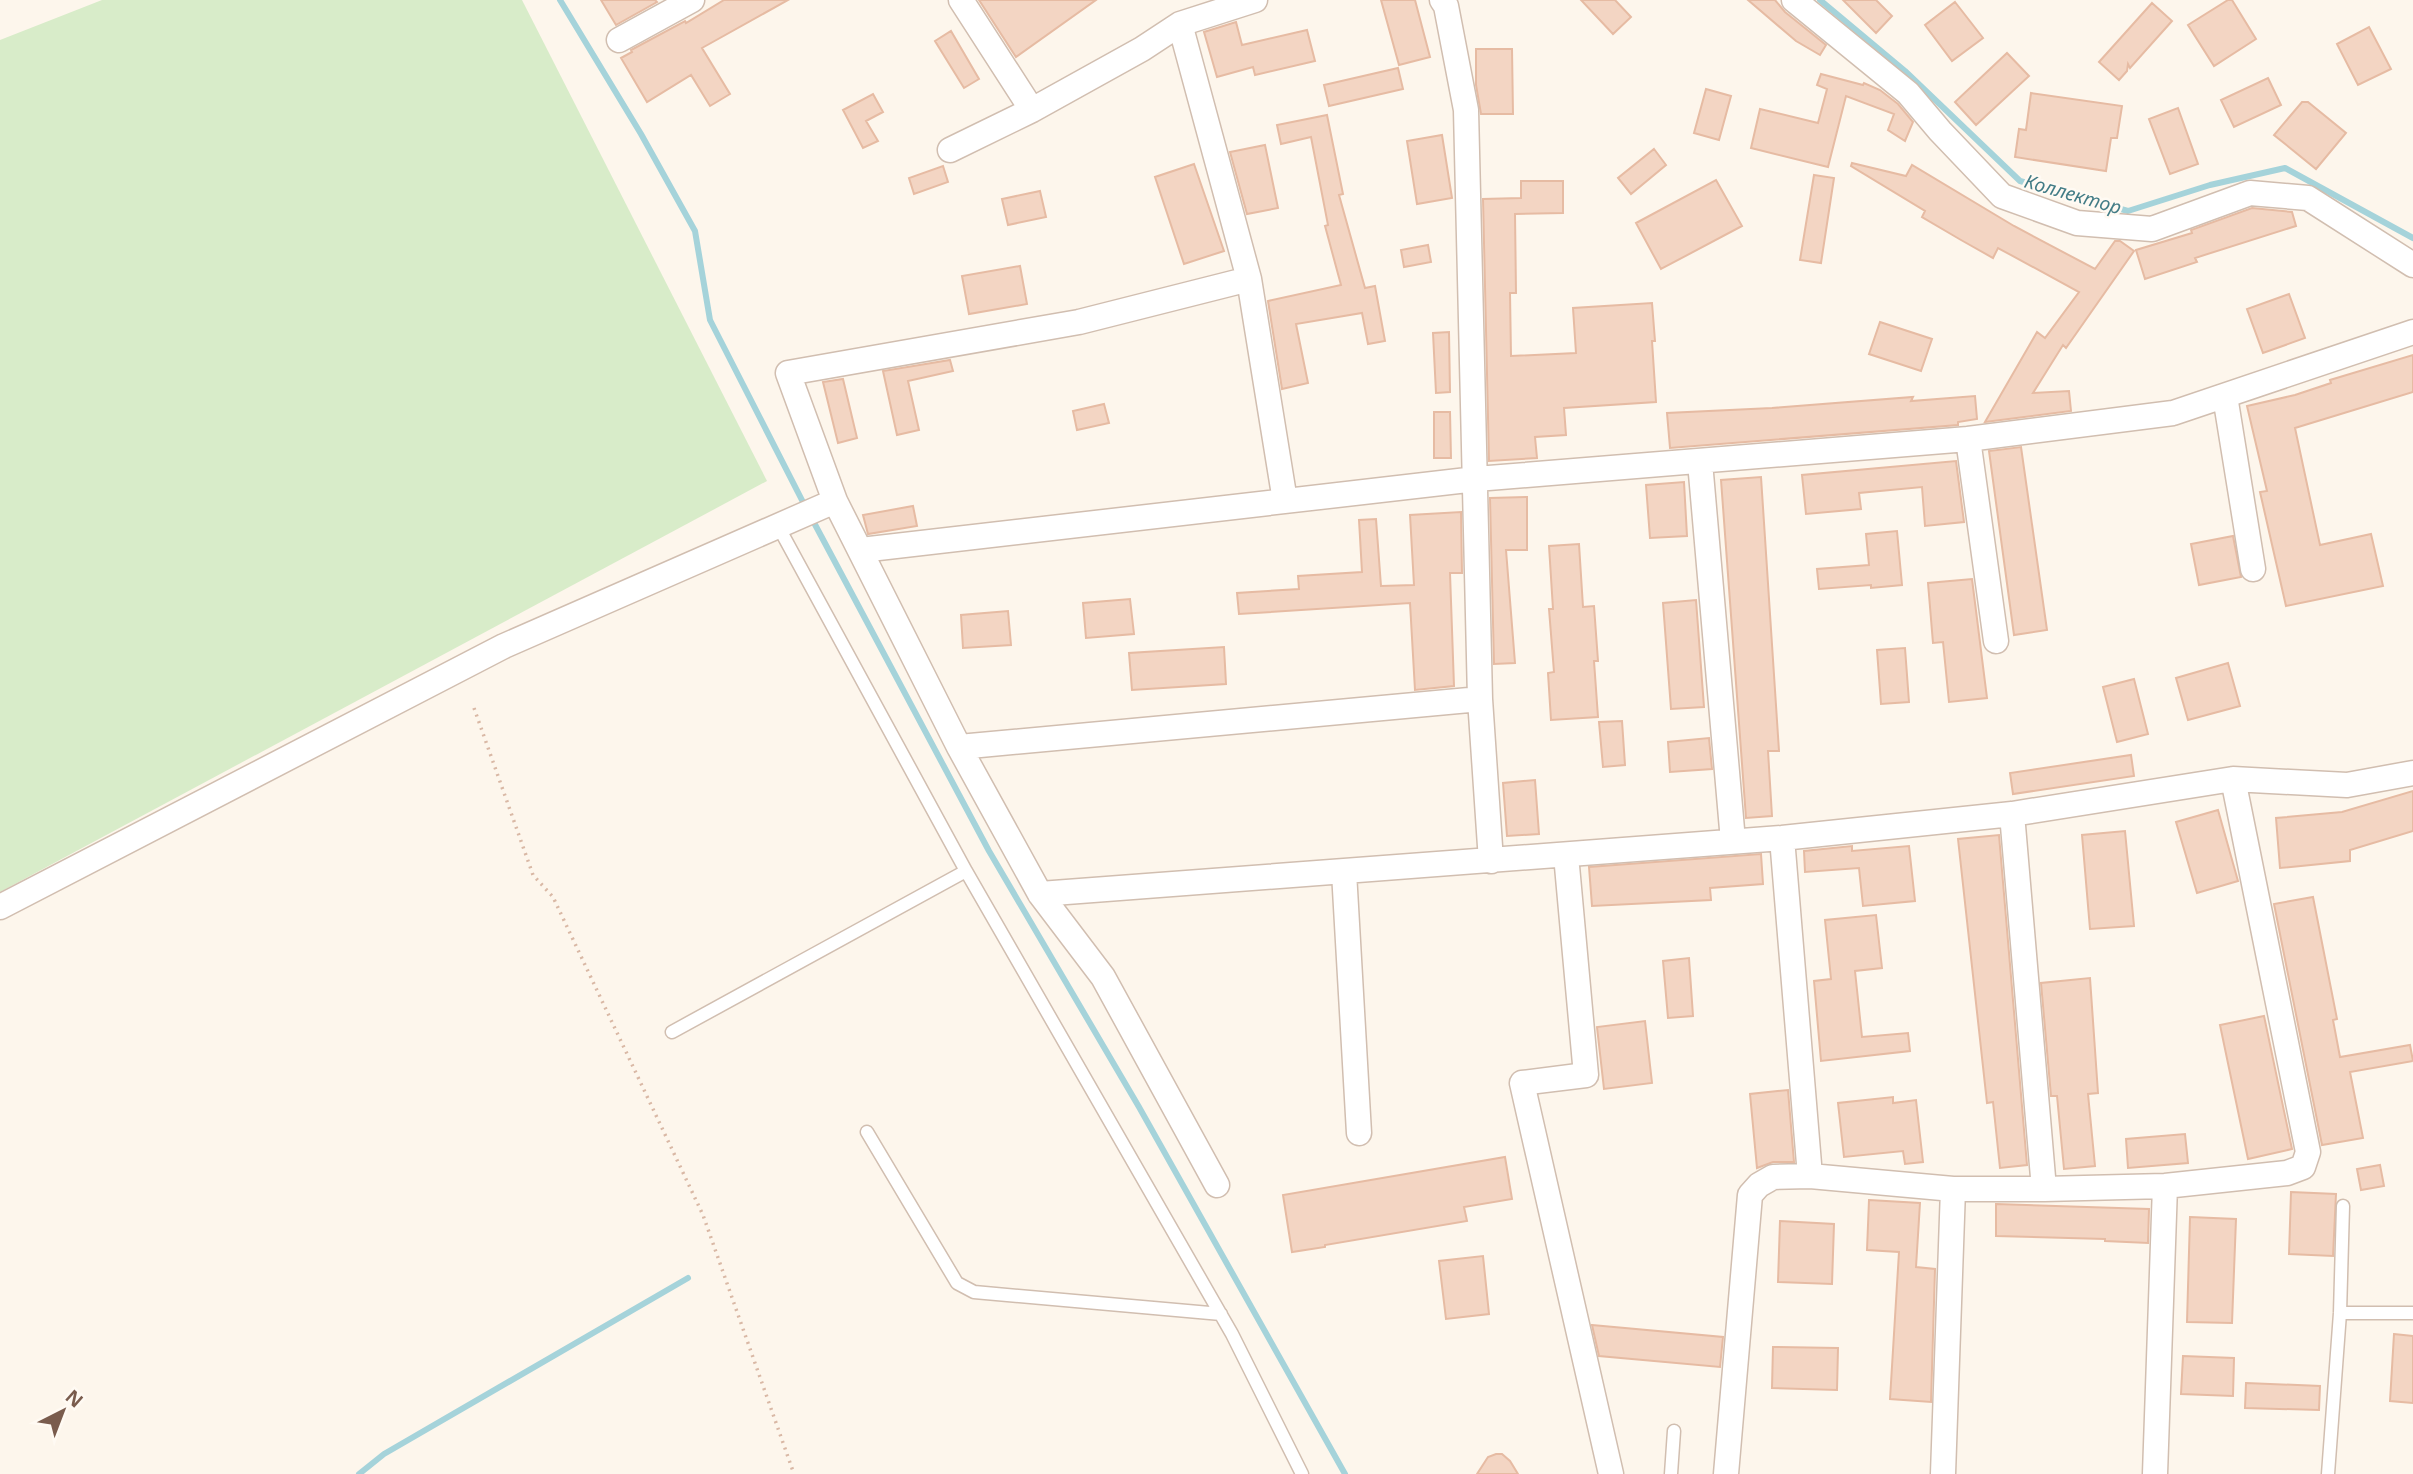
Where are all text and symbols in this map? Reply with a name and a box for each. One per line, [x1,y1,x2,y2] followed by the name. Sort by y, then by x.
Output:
[2022,168,2125,220] water label: Коллектор
[28,1376,98,1446] north arrow
[60,1384,89,1413] text: N

